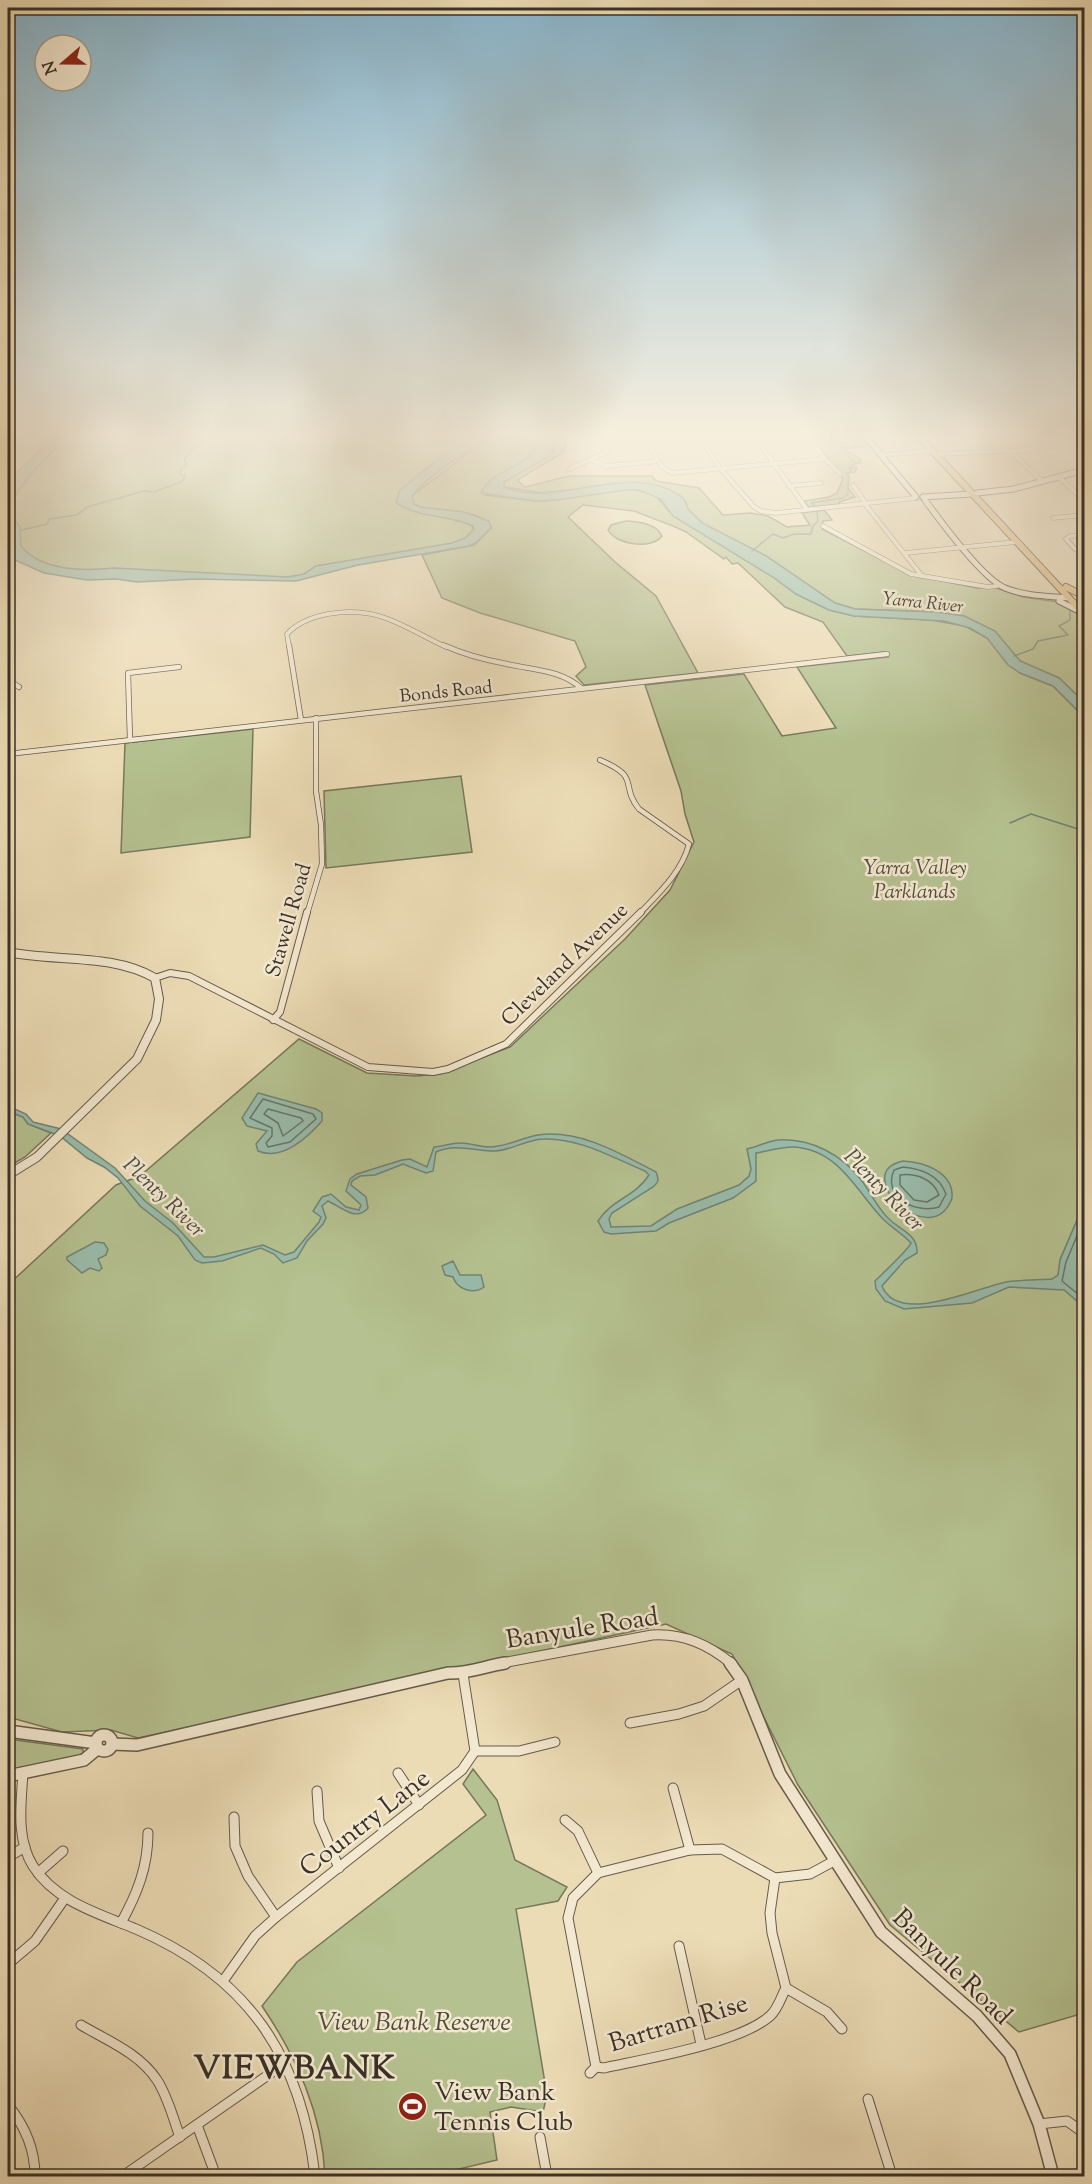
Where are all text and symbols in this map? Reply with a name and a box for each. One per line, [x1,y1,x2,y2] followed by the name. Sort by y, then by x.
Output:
[33,33,93,93] north arrow
[38,57,64,77] text: N
[881,587,965,621] water label: Yarra River
[399,675,494,711] street label: Bonds Road
[863,854,967,908] park label: Yarra Valley Parklands
[259,860,321,981] street label: Stawell Road
[495,897,636,1034] street label: Cleveland Avenue
[835,1143,931,1240] water label: Plenty River
[114,1151,212,1246] water label: Plenty River
[503,1599,662,1660] street label: Banyule Road
[292,1761,439,1887] street label: Country Lane
[883,1901,1020,2035] street label: Banyule Road
[605,1986,753,2063] street label: Bartram Rise
[317,2005,511,2042] park label: View Bank Reserve
[194,2046,396,2094] district label: VIEWBANK
[434,2075,573,2142] place label: View Bank Tennis Club
[397,2090,429,2122] sports icon: View Bank Tennis Club

